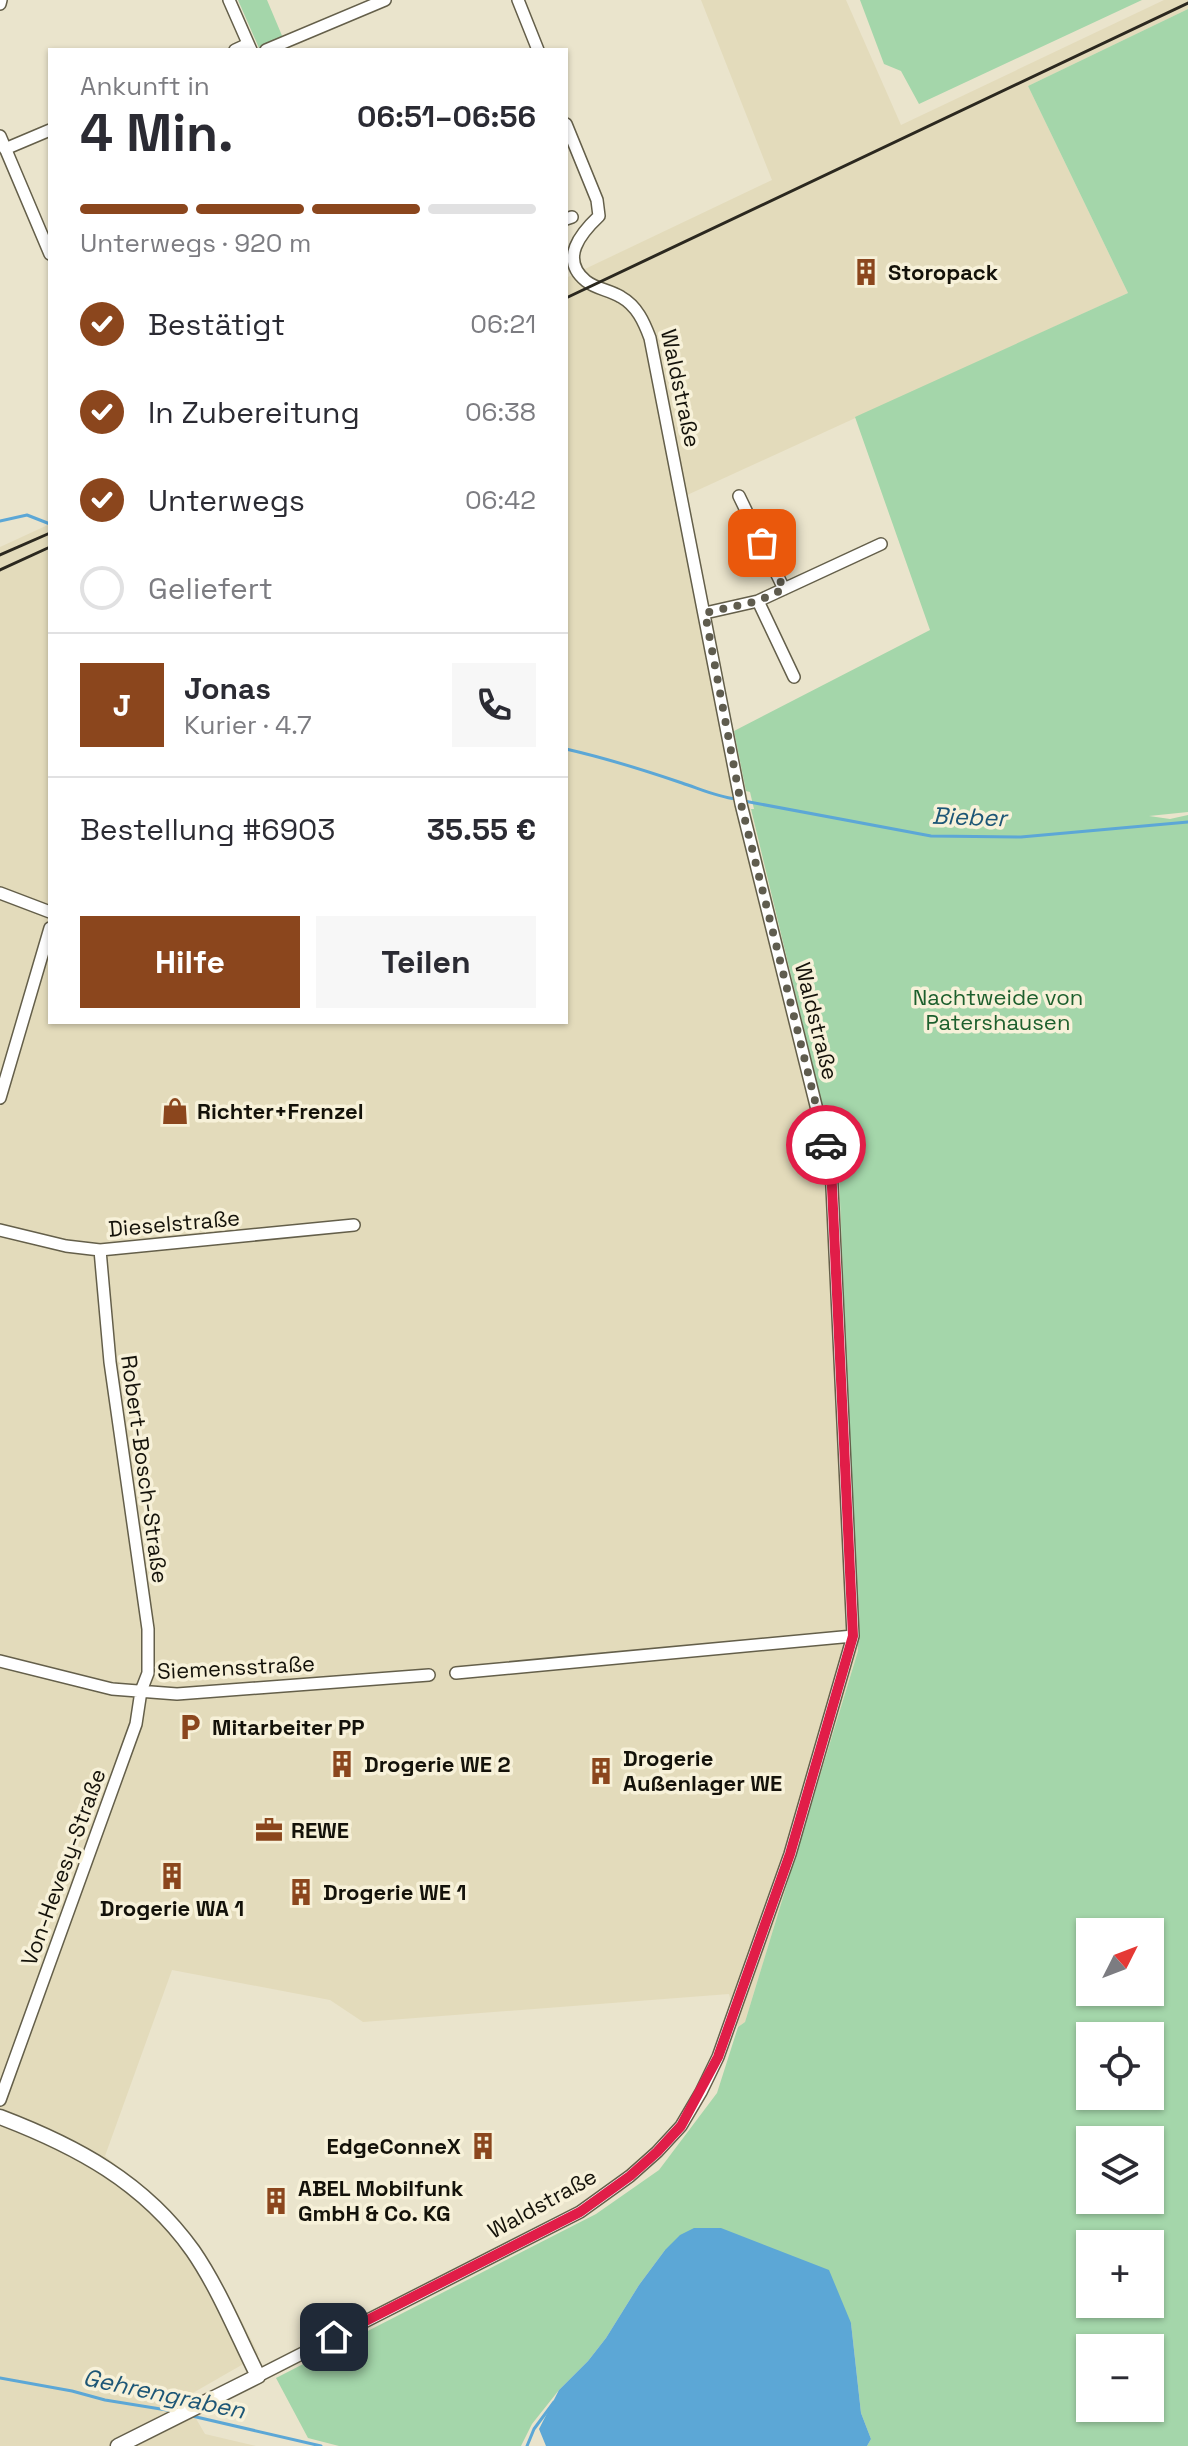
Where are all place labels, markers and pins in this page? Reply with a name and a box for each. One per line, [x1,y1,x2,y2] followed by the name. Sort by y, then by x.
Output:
[851,257,881,287] building icon: Storopack
[888,258,999,286] place label: Storopack
[728,509,796,577] pin
[160,1096,190,1126] shop icon: Richter+Frenzel
[197,1097,364,1125] place label: Richter+Frenzel
[175,1712,205,1742] parking icon: Mitarbeiter PP
[212,1713,365,1741] place label: Mitarbeiter PP
[623,1744,782,1797] place label: Drogerie Außenlager WE
[327,1749,357,1779] building icon: Drogerie WE 2
[364,1750,510,1778] place label: Drogerie WE 2
[586,1756,616,1786] building icon: Drogerie Außenlager WE
[254,1815,284,1845] office icon: REWE
[291,1816,349,1844] place label: REWE
[157,1861,187,1891] building icon: Drogerie WA 1
[286,1877,316,1907] building icon: Drogerie WE 1
[323,1878,466,1906] place label: Drogerie WE 1
[100,1894,244,1922] place label: Drogerie WA 1
[468,2131,498,2161] building icon: EdgeConneX
[326,2132,461,2160] place label: EdgeConneX
[298,2174,464,2227] place label: ABEL Mobilfunk GmbH & Co. KG
[261,2186,291,2216] building icon: ABEL Mobilfunk GmbH & Co. KG
[300,2303,368,2371] pin

